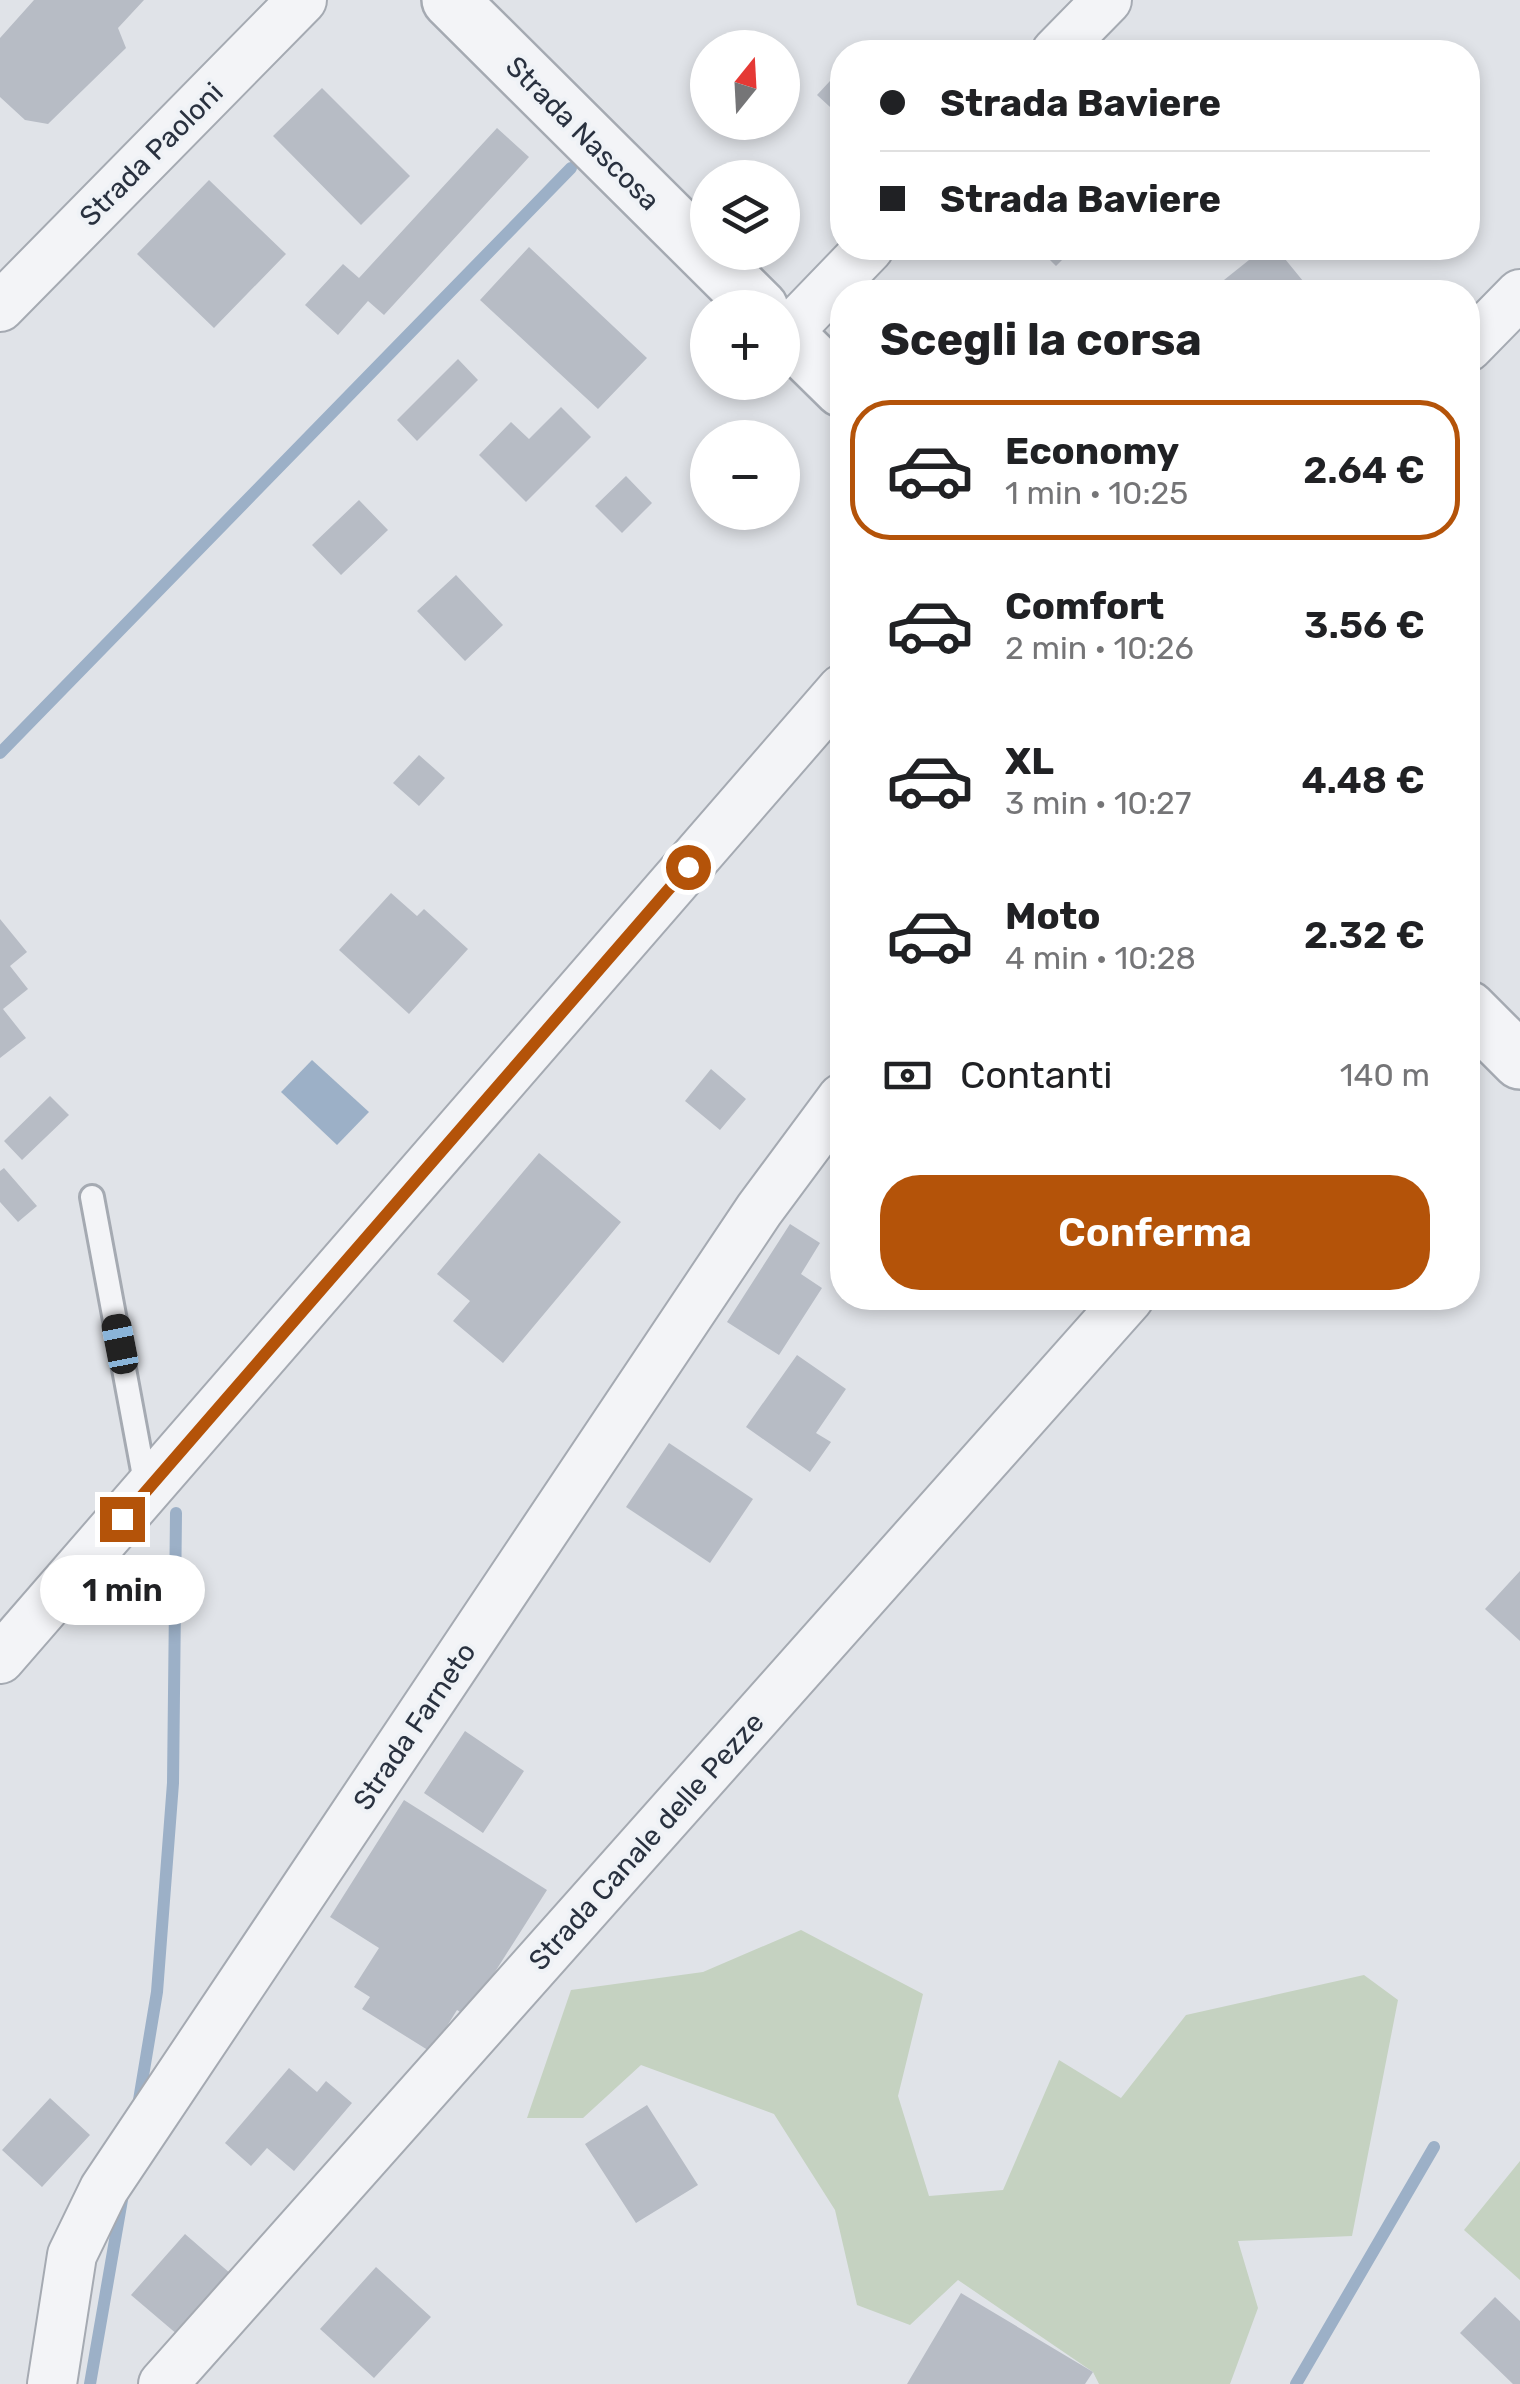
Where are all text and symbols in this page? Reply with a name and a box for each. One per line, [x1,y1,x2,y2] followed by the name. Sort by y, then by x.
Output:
[690,30,800,140] north arrow
[690,30,800,530] map controls
[499,50,666,217] street label: Strada Nascosa
[73,76,230,233] street label: Strada Paoloni
[940,80,1221,126] text: Strada Baviere
[690,160,800,270] button: layers
[940,176,1221,222] text: Strada Baviere
[690,290,800,400] button: +
[880,313,1202,366] text: Scegli la corsa
[690,420,800,530] button: −
[885,425,975,515] icon: car
[1005,428,1179,474] text: Economy
[1303,447,1425,493] text: 2.64 €
[1005,474,1188,512] text: 1 min · 10:25
[885,580,975,670] icon: car
[1005,583,1164,629] text: Comfort
[1304,602,1425,648] text: 3.56 €
[1005,629,1194,667] text: 2 min · 10:26
[885,735,975,825] icon: car
[1005,738,1054,784] text: XL
[1301,757,1425,803] text: 4.48 €
[1005,784,1191,822] text: 3 min · 10:27
[666,845,711,890] route start
[885,890,975,980] icon: car
[1005,893,1101,939] text: Moto
[1304,912,1425,958] text: 2.32 €
[1005,939,1196,977] text: 4 min · 10:28
[880,1048,935,1103] icon: cash
[960,1052,1113,1098] text: Contanti
[1340,1056,1430,1094] text: 140 m
[880,1175,1430,1290] button: Conferma
[100,1312,140,1376] car
[100,1497,145,1542] route end
[39,1554,204,1624] callout: 1 min
[82,1571,163,1609] text: 1 min
[346,1636,482,1816] street label: Strada Farneto
[522,1706,771,1977] street label: Strada Canale delle Pezze

